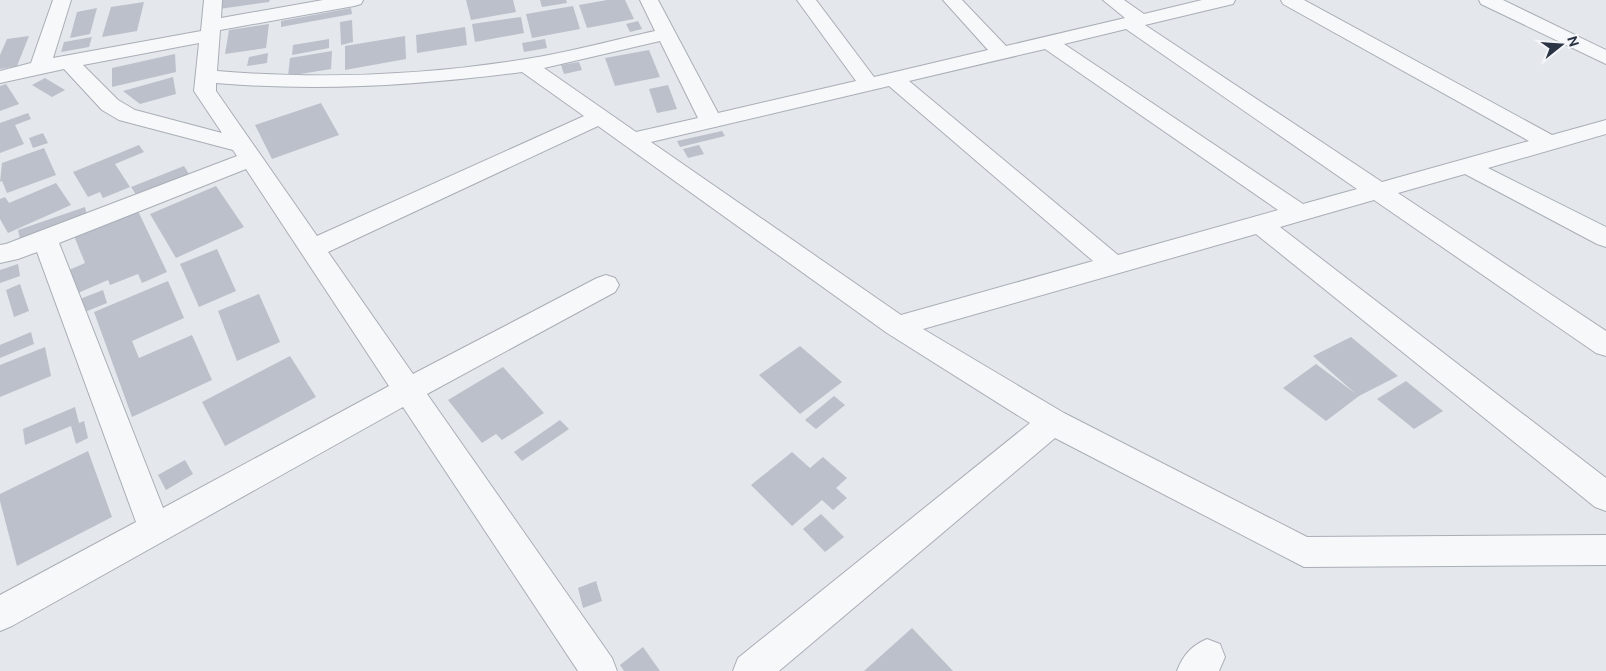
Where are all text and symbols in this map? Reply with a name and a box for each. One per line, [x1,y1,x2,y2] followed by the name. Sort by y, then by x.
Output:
[1536,20,1586,70] north arrow
[1564,34,1583,49] text: N

